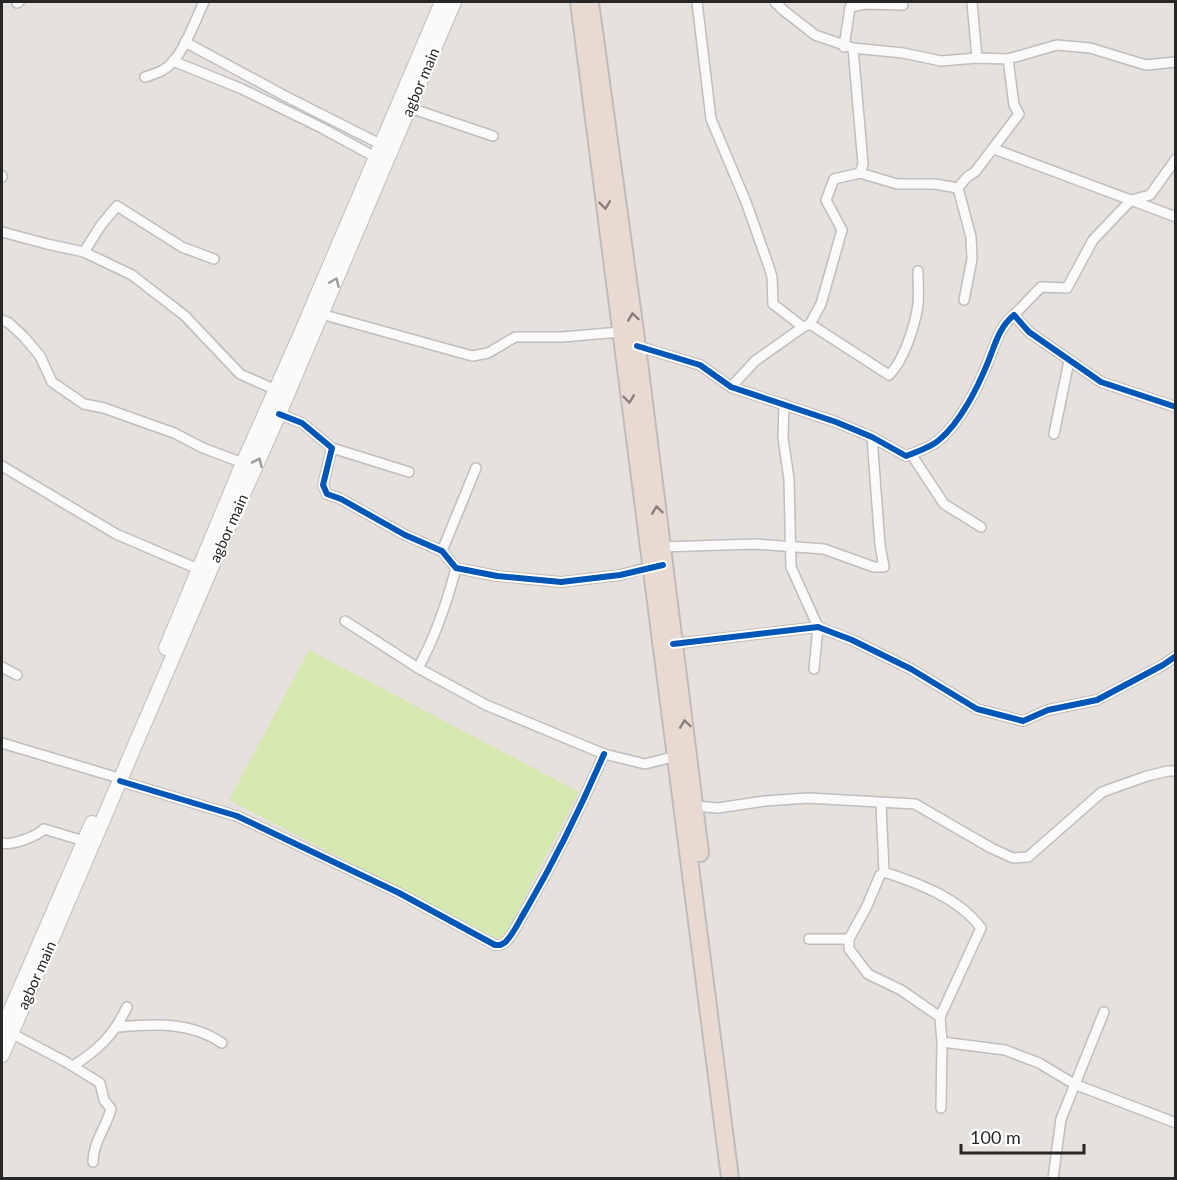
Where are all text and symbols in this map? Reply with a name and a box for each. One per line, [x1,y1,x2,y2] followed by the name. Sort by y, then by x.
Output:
[397,45,443,119] street label: agbor main
[598,201,610,210] one-way arrow
[327,278,339,289] one-way arrow
[627,312,639,321] one-way arrow
[623,394,635,403] one-way arrow
[251,457,263,468] one-way arrow
[205,491,251,565] street label: agbor main
[651,506,663,515] one-way arrow
[679,720,691,729] one-way arrow
[13,938,59,1012] street label: agbor main
[961,1117,1084,1155] scale bar
[970,1126,1021,1148] text: 100 m

